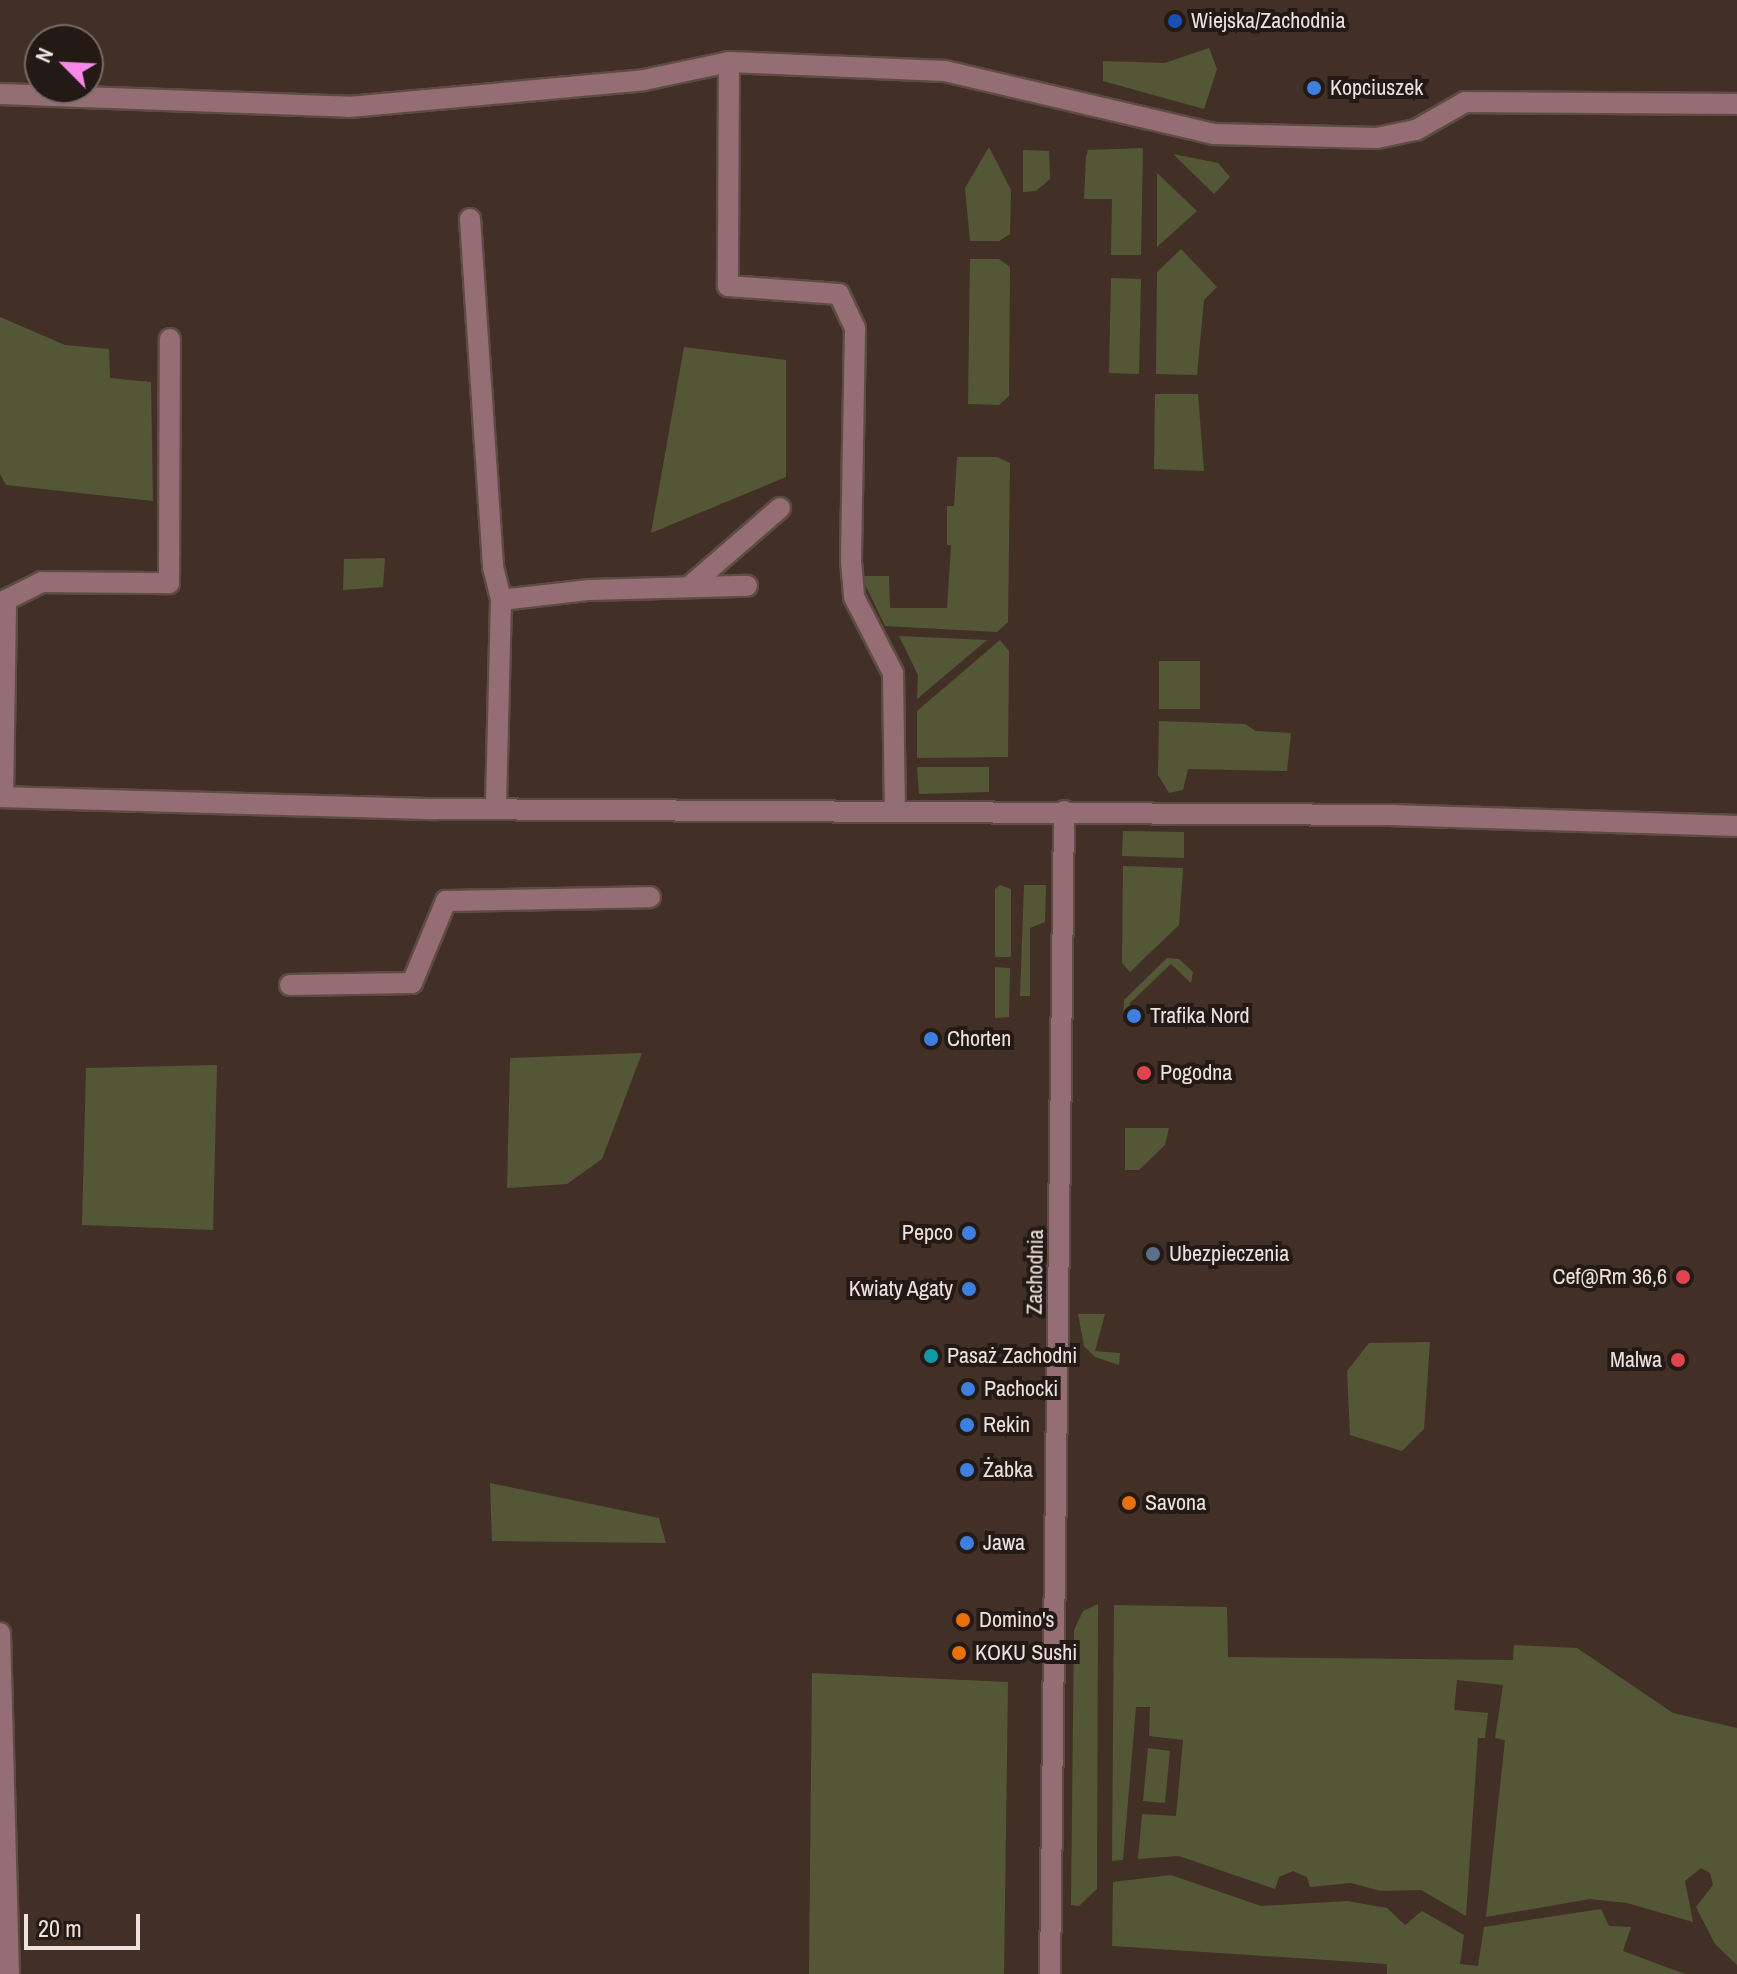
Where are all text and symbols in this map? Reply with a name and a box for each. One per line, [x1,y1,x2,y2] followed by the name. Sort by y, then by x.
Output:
[1191,8,1345,34] place label: Wiejska/Zachodnia
[1166,12,1184,30] marker: Wiejska/Zachodnia
[24,24,104,104] north arrow
[28,43,60,67] text: N
[1330,75,1423,101] place label: Kopciuszek
[1305,79,1323,97] marker: Kopciuszek
[1150,1003,1250,1029] place label: Trafika Nord
[1125,1007,1143,1025] marker: Trafika Nord
[947,1026,1011,1052] place label: Chorten
[922,1030,940,1048] marker: Chorten
[1160,1060,1232,1086] place label: Pogodna
[1135,1064,1153,1082] marker: Pogodna
[902,1220,953,1246] place label: Pepco
[960,1224,978,1242] marker: Pepco
[1021,1229,1049,1315] street label: Zachodnia
[1169,1241,1289,1267] place label: Ubezpieczenia
[1144,1245,1162,1263] marker: Ubezpieczenia
[1552,1264,1667,1290] place label: Cef@Rm 36,6
[1674,1268,1692,1286] marker: Cef@Rm 36,6
[848,1276,953,1302] place label: Kwiaty Agaty
[960,1280,978,1298] marker: Kwiaty Agaty
[947,1343,1077,1369] place label: Pasaż Zachodni
[922,1347,940,1365] marker: Pasaż Zachodni
[1610,1347,1662,1373] place label: Malwa
[1669,1351,1687,1369] marker: Malwa
[984,1376,1058,1402] place label: Pachocki
[959,1380,977,1398] marker: Pachocki
[983,1412,1030,1438] place label: Rekin
[958,1416,976,1434] marker: Rekin
[983,1457,1033,1483] place label: Żabka
[958,1461,976,1479] marker: Żabka
[1145,1490,1206,1516] place label: Savona
[1120,1494,1138,1512] marker: Savona
[983,1530,1025,1556] place label: Jawa
[958,1534,976,1552] marker: Jawa
[979,1607,1055,1633] place label: Domino's
[954,1611,972,1629] marker: Domino's
[975,1640,1077,1666] place label: KOKU Sushi
[950,1644,968,1662] marker: KOKU Sushi
[28,1898,144,1948] scale bar
[38,1912,82,1944] text: 20 m

